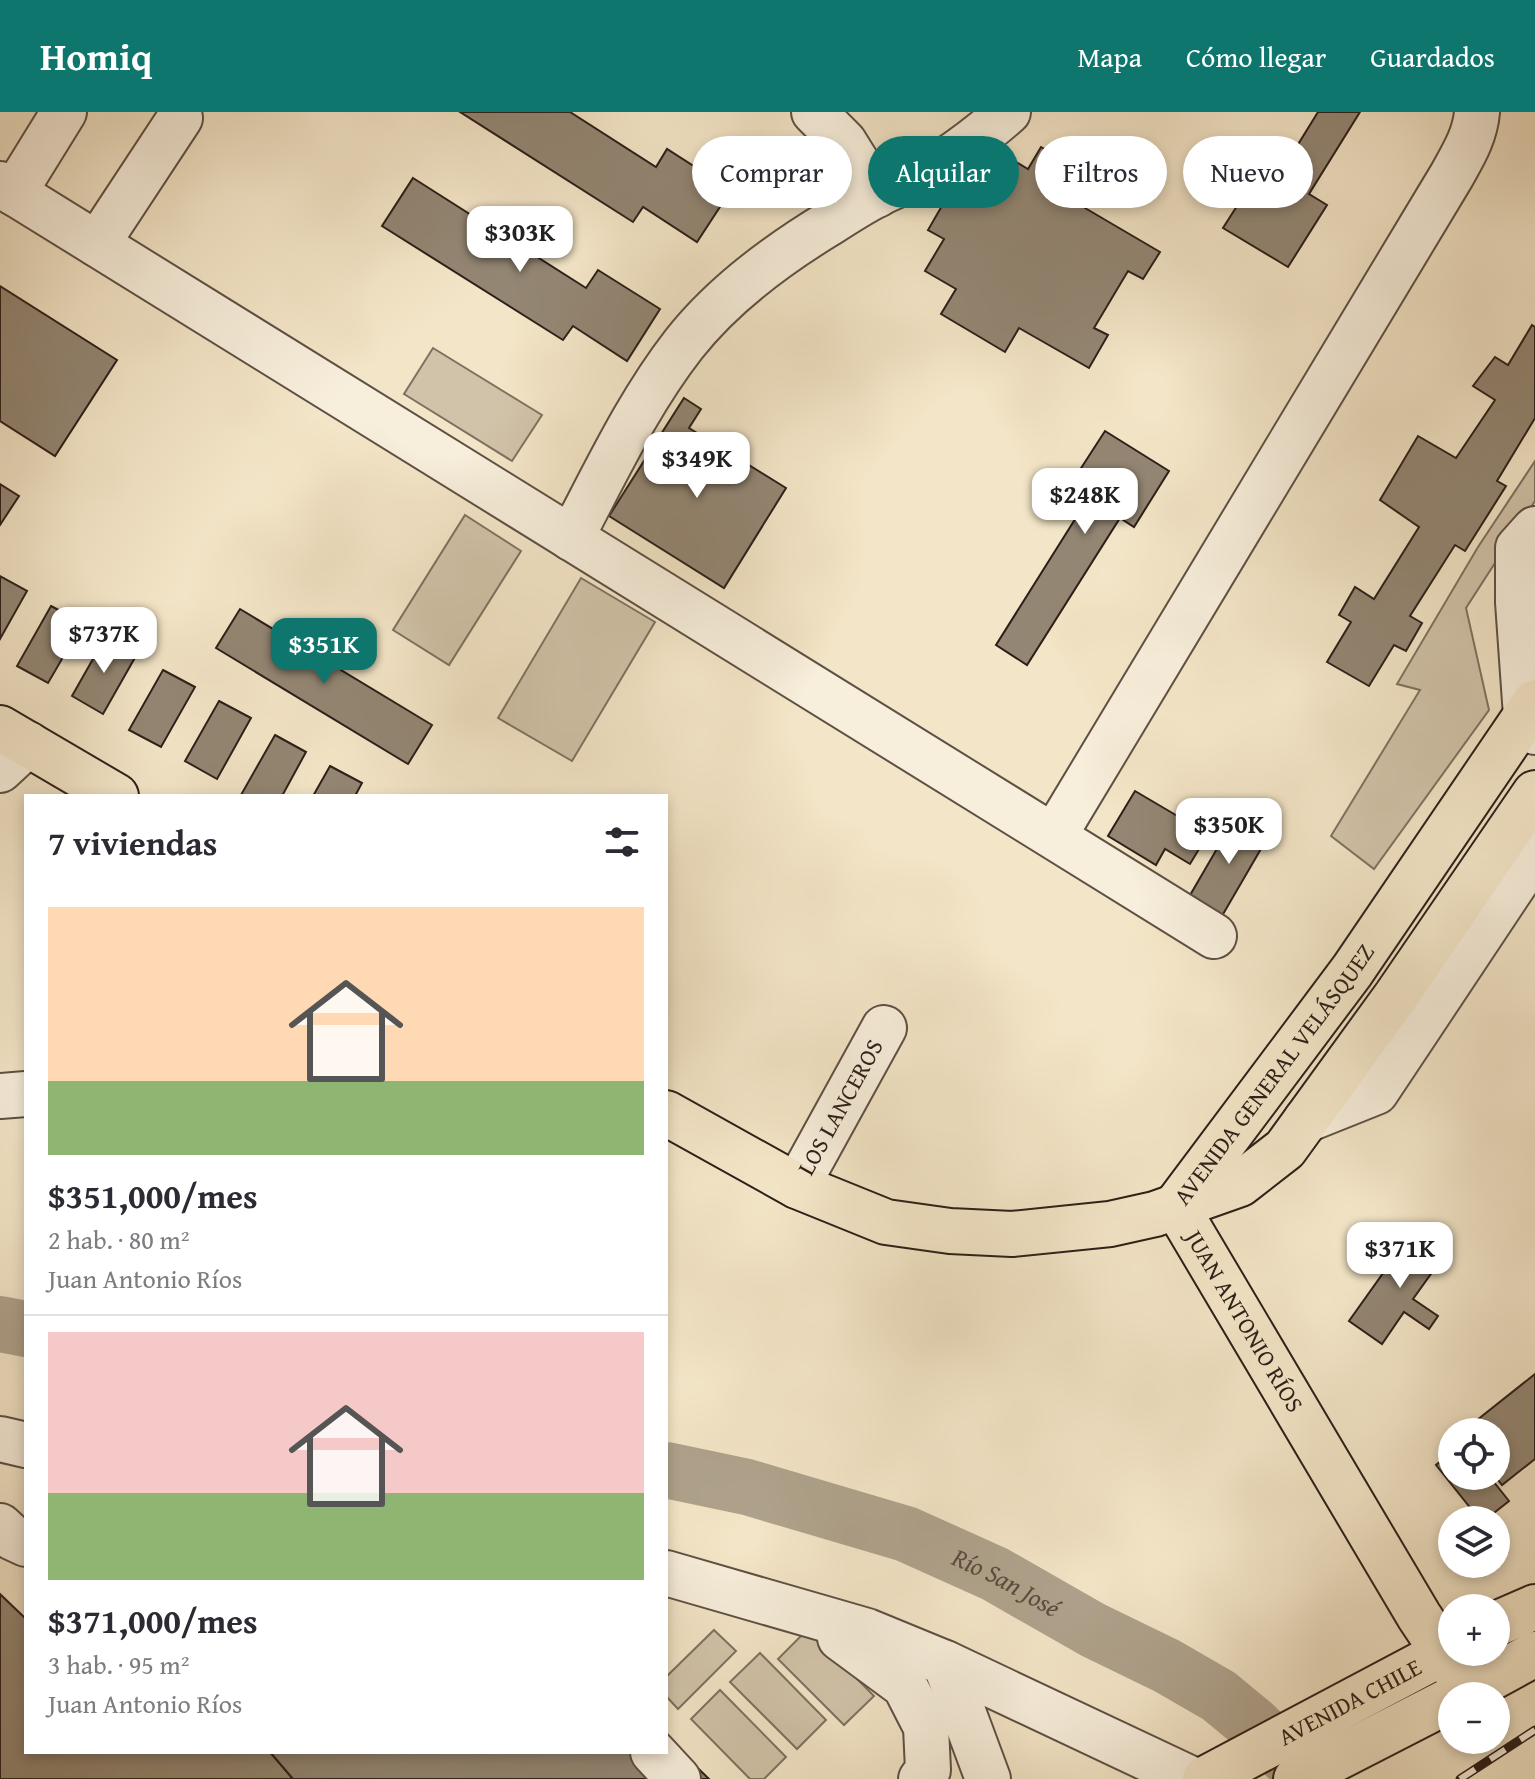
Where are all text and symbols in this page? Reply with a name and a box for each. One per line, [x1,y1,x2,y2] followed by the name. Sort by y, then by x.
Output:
[40,28,152,84] text: Homiq
[1077,36,1142,77] text: Mapa
[1186,36,1326,77] text: Cómo llegar
[1370,36,1495,77] text: Guardados
[692,136,852,208] chip: Comprar
[868,136,1019,208] chip: Alquilar
[1035,136,1167,208] chip: Filtros
[1183,136,1313,208] chip: Nuevo
[464,206,576,274] pin: $303K
[485,212,555,251] text: $303K
[641,432,753,500] pin: $349K
[662,438,732,477] text: $349K
[1029,468,1141,536] pin: $248K
[1050,474,1120,513] text: $248K
[48,607,160,675] pin: $737K
[69,613,139,652] text: $737K
[268,618,380,686] pin: $351K
[289,624,359,663] text: $351K
[1173,798,1285,866] pin: $350K
[1194,804,1264,843] text: $350K
[48,818,217,867] text: 7 viviendas
[600,820,644,864] icon: filters
[1165,937,1383,1212] street label: AVENIDA GENERAL VELÁSQUEZ
[274,959,418,1103] icon: home
[788,1033,892,1181] street label: LOS LANCEROS
[48,1171,258,1220] text: $351,000/mes
[48,1220,189,1259] text: 2 hab. · 80 m²
[1176,1221,1312,1419] street label: JUAN ANTONIO RÍOS
[1344,1222,1456,1290] pin: $371K
[1365,1228,1435,1267] text: $371K
[48,1259,242,1298] text: Juan Antonio Ríos
[274,1384,418,1528] icon: home
[1438,1418,1510,1754] map controls
[1438,1418,1510,1490] button: locate
[1438,1506,1510,1578] button: layers
[945,1537,1069,1627] water label: Río San José
[1438,1594,1510,1666] button: +
[48,1596,258,1645] text: $371,000/mes
[48,1645,189,1684] text: 3 hab. · 95 m²
[1272,1649,1427,1754] street label: AVENIDA CHILE
[1438,1682,1510,1754] button: −
[48,1684,242,1723] text: Juan Antonio Ríos

